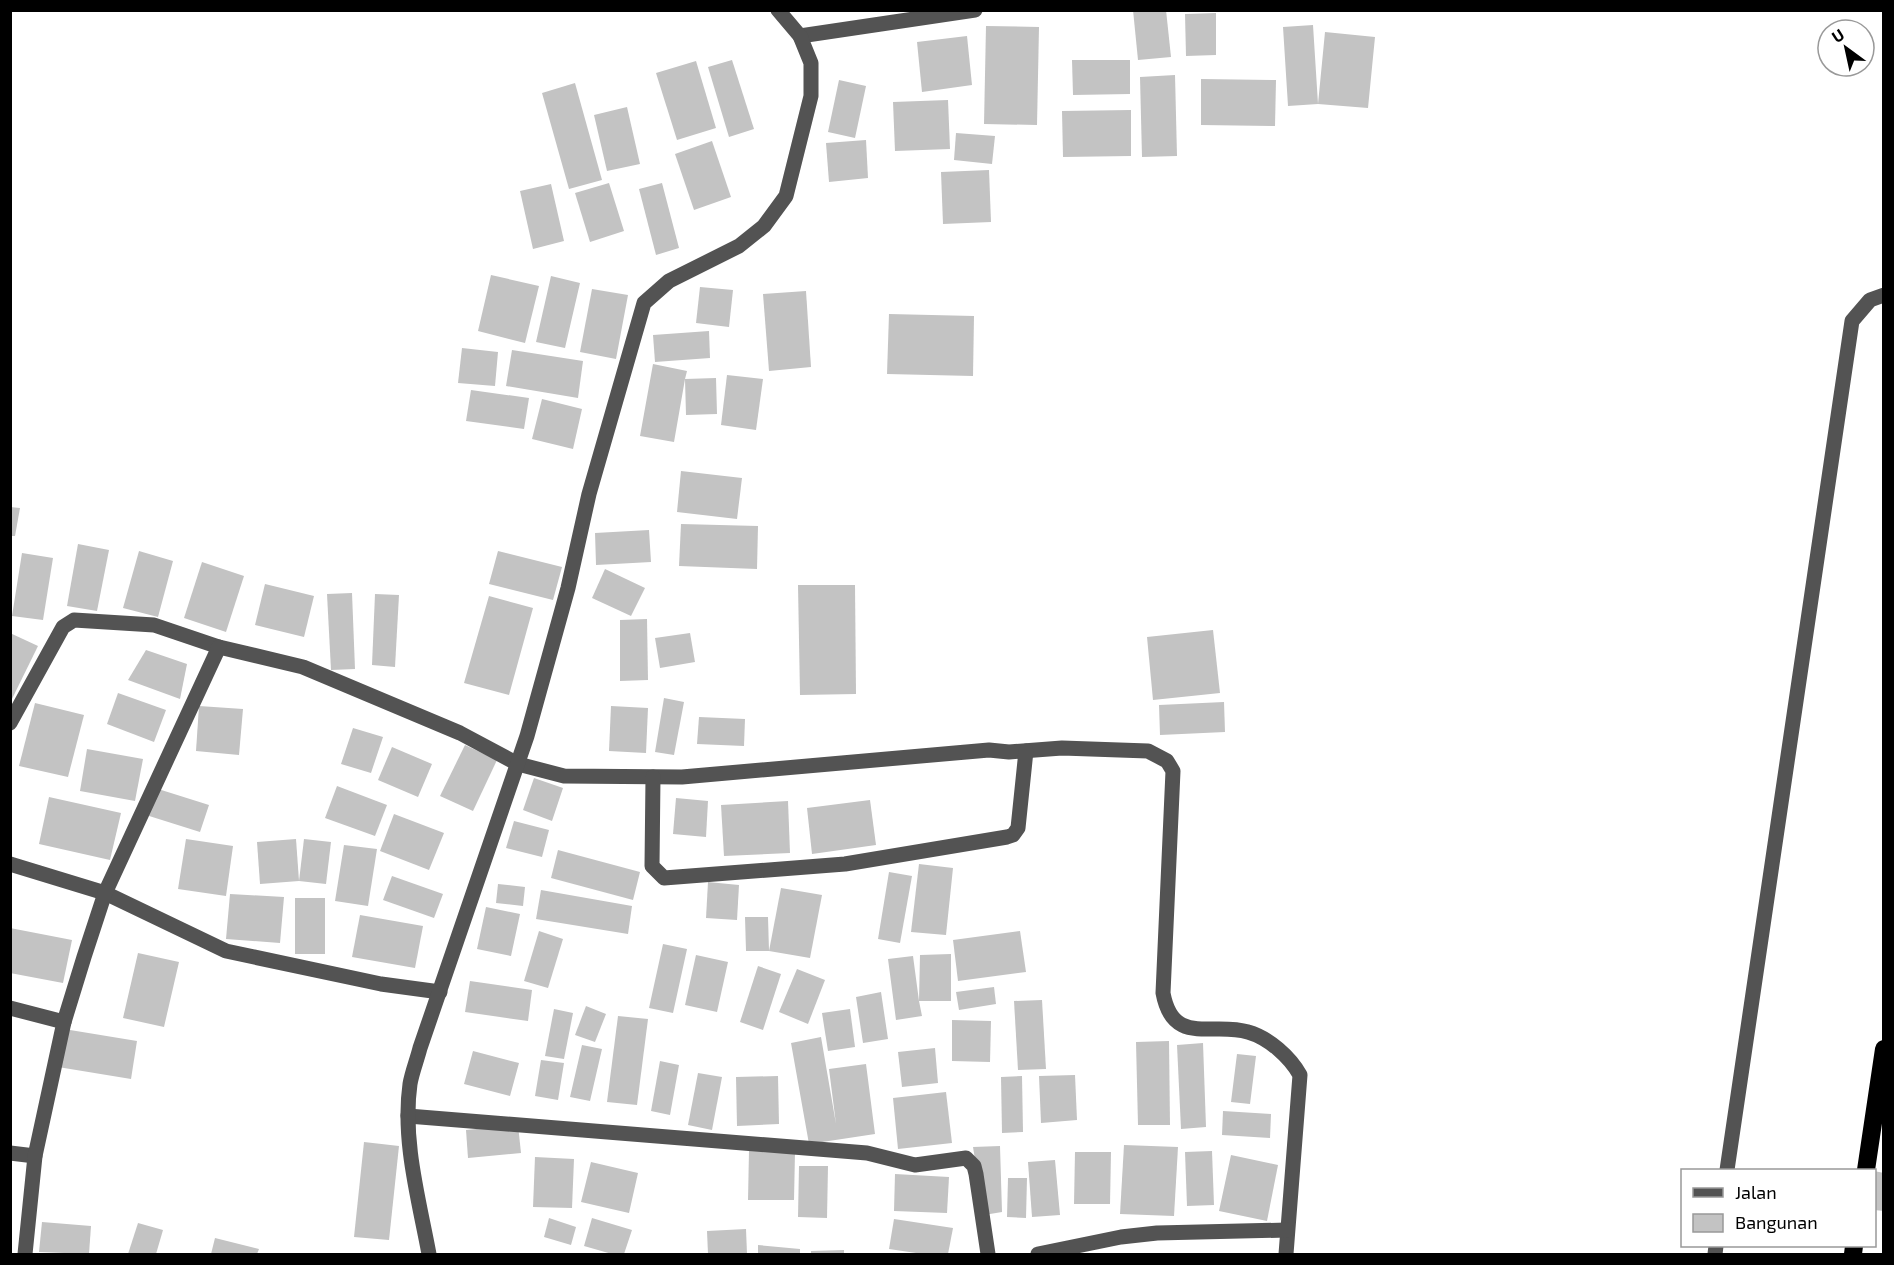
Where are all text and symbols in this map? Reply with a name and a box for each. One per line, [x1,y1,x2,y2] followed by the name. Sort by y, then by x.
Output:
[1816,18,1876,78] north arrow
[1828,24,1847,46] text: U
[1681,1169,1876,1247] legend
[1735,1181,1777,1203] text: Jalan
[1735,1211,1818,1233] text: Bangunan

